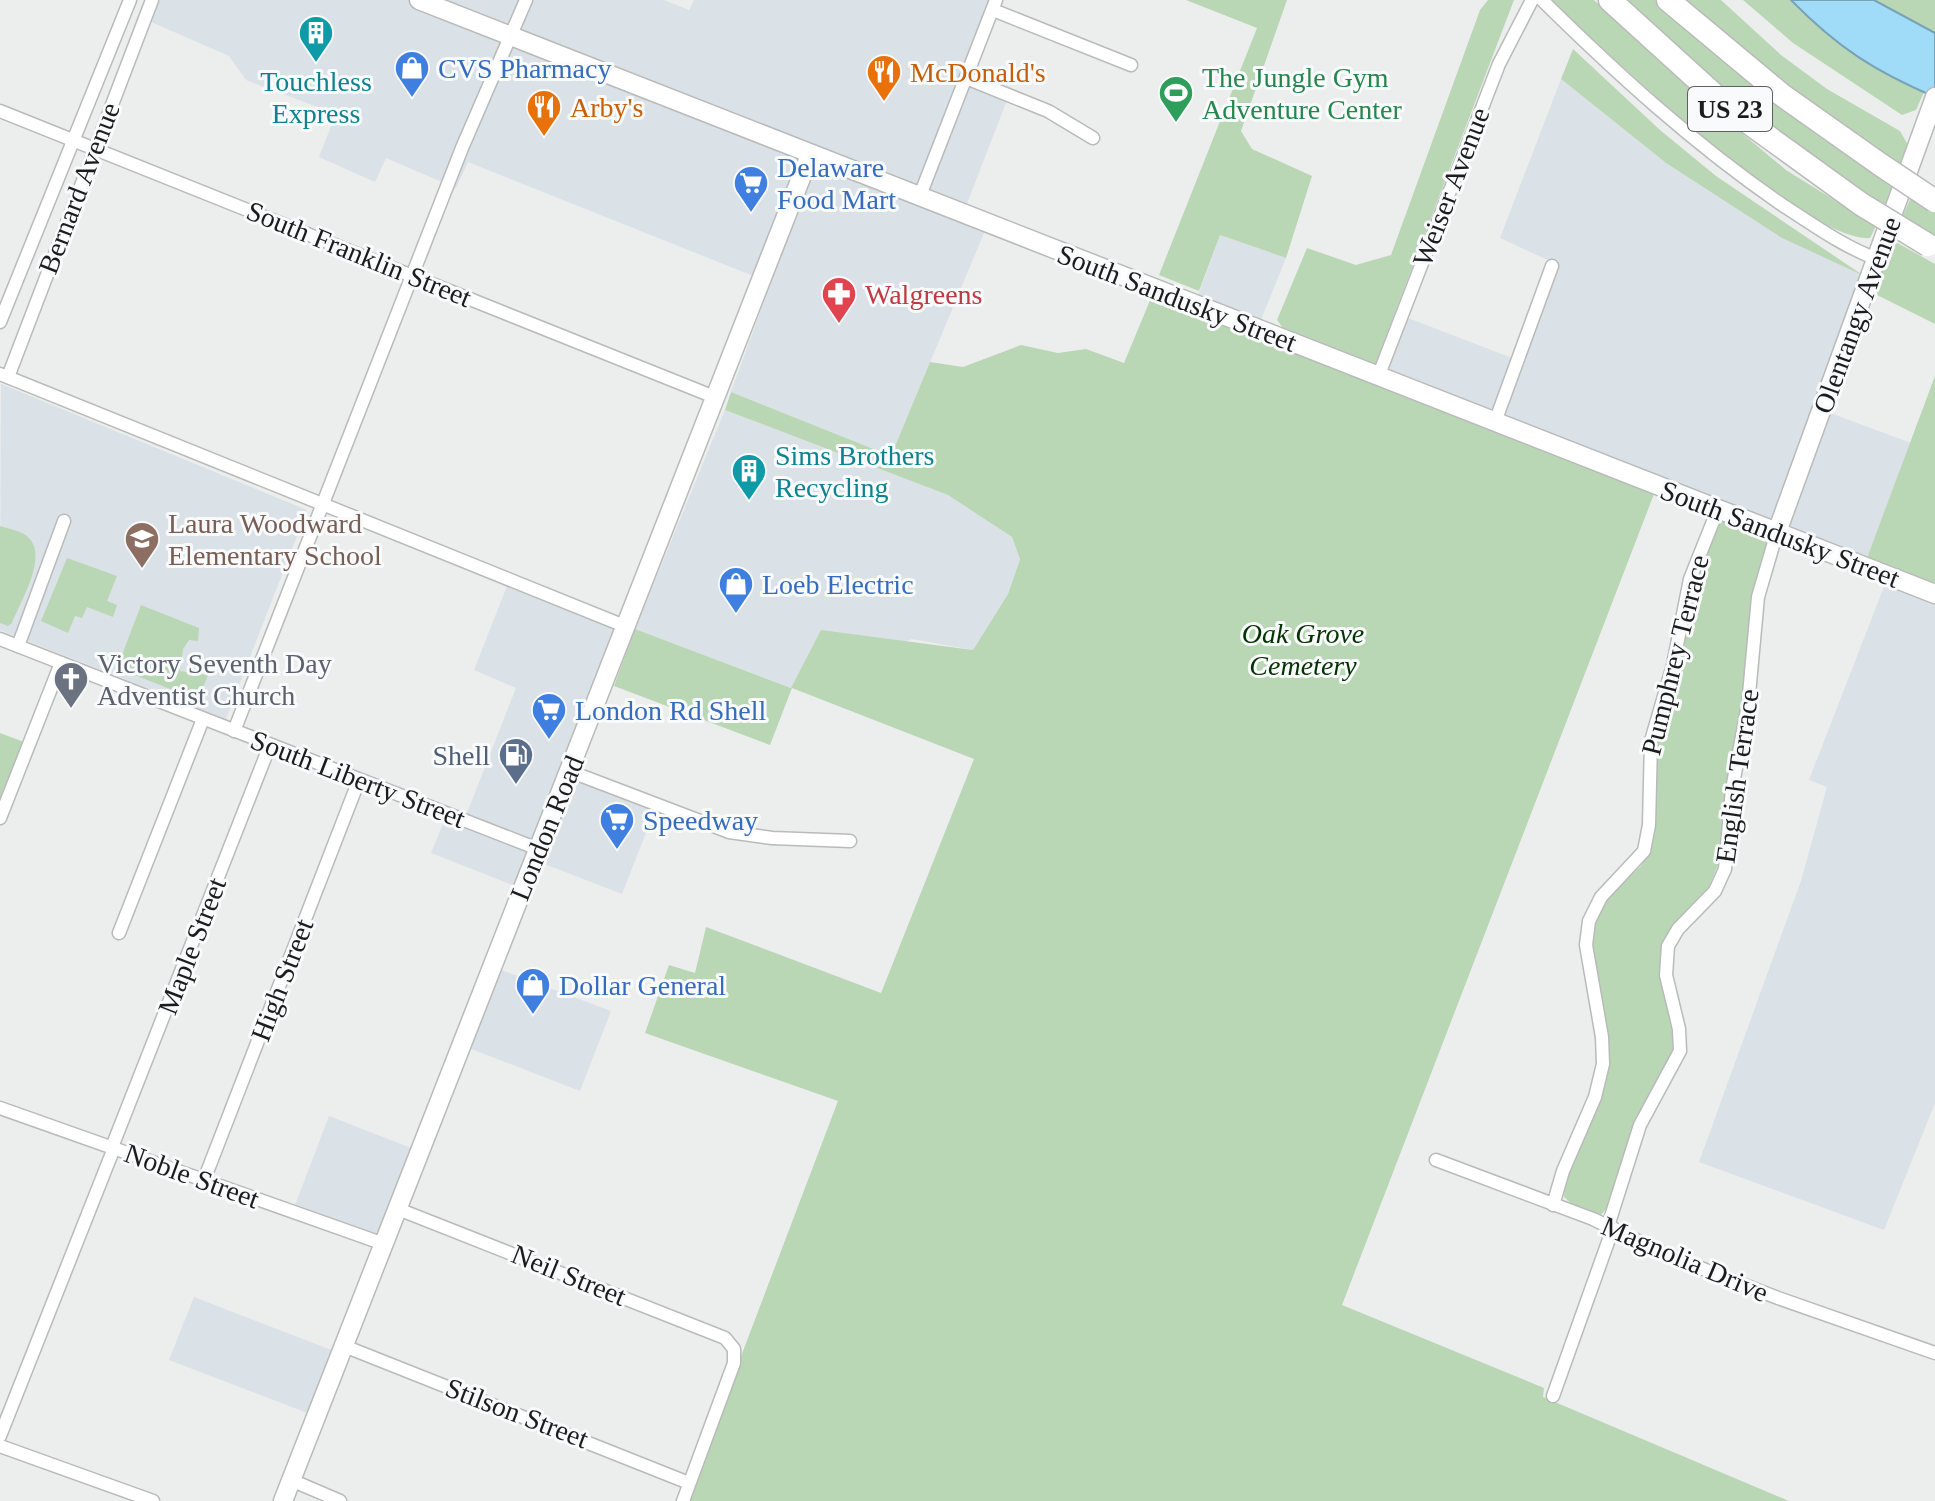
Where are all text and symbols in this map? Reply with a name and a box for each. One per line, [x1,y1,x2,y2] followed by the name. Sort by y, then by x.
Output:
[297,14,335,64] building icon: Touchless Express
[393,49,431,99] shop icon: CVS Pharmacy
[438,53,611,84] place label: CVS Pharmacy
[865,53,903,103] restaurant icon: McDonald's
[910,57,1046,88] place label: McDonald's
[1202,62,1402,125] place label: The Jungle Gym Adventure Center
[260,66,372,129] place label: Touchless Express
[1157,74,1195,124] sports icon: The Jungle Gym Adventure Center
[1688,87,1772,131] road number: US 23
[525,88,563,138] restaurant icon: Arby's
[570,92,644,123] place label: Arby's
[32,98,126,278] street label: Bernard Avenue
[1407,103,1495,271] street label: Weiser Avenue
[777,152,896,215] place label: Delaware Food Mart
[732,164,770,214] supermarket icon: Delaware Food Mart
[242,195,476,313] street label: South Franklin Street
[1807,212,1907,418] street label: Olentangy Avenue
[1053,238,1301,358] street label: South Sandusky Street
[820,275,858,325] pharmacy icon: Walgreens
[865,279,982,310] place label: Walgreens
[775,440,934,503] place label: Sims Brothers Recycling
[730,452,768,502] building icon: Sims Brothers Recycling
[1656,474,1904,594] street label: South Sandusky Street
[168,508,382,571] place label: Laura Woodward Elementary School
[123,520,161,570] school or university icon: Laura Woodward Elementary School
[1635,552,1715,758] street label: Pumphrey Terrace
[717,565,755,615] shop icon: Loeb Electric
[762,569,914,600] place label: Loeb Electric
[1242,618,1364,681] park label: Oak Grove Cemetery
[97,648,332,711] place label: Victory Seventh Day Adventist Church
[52,660,90,710] church icon: Victory Seventh Day Adventist Church
[1709,687,1765,865] street label: English Terrace
[530,691,568,741] supermarket icon: London Rd Shell
[575,695,767,726] place label: London Rd Shell
[246,724,470,834] street label: South Liberty Street
[497,736,535,786] fuel station icon: Shell
[432,740,490,771] place label: Shell
[504,751,590,905] street label: London Road
[598,801,636,851] supermarket icon: Speedway
[643,805,758,836] place label: Speedway
[152,873,232,1019] street label: Maple Street
[245,914,320,1045] street label: High Street
[514,966,552,1016] shop icon: Dollar General
[559,970,726,1001] place label: Dollar General
[121,1137,264,1215] street label: Noble Street
[1597,1210,1773,1308] street label: Magnolia Drive
[507,1238,631,1312] street label: Neil Street
[441,1372,593,1454] street label: Stilson Street

